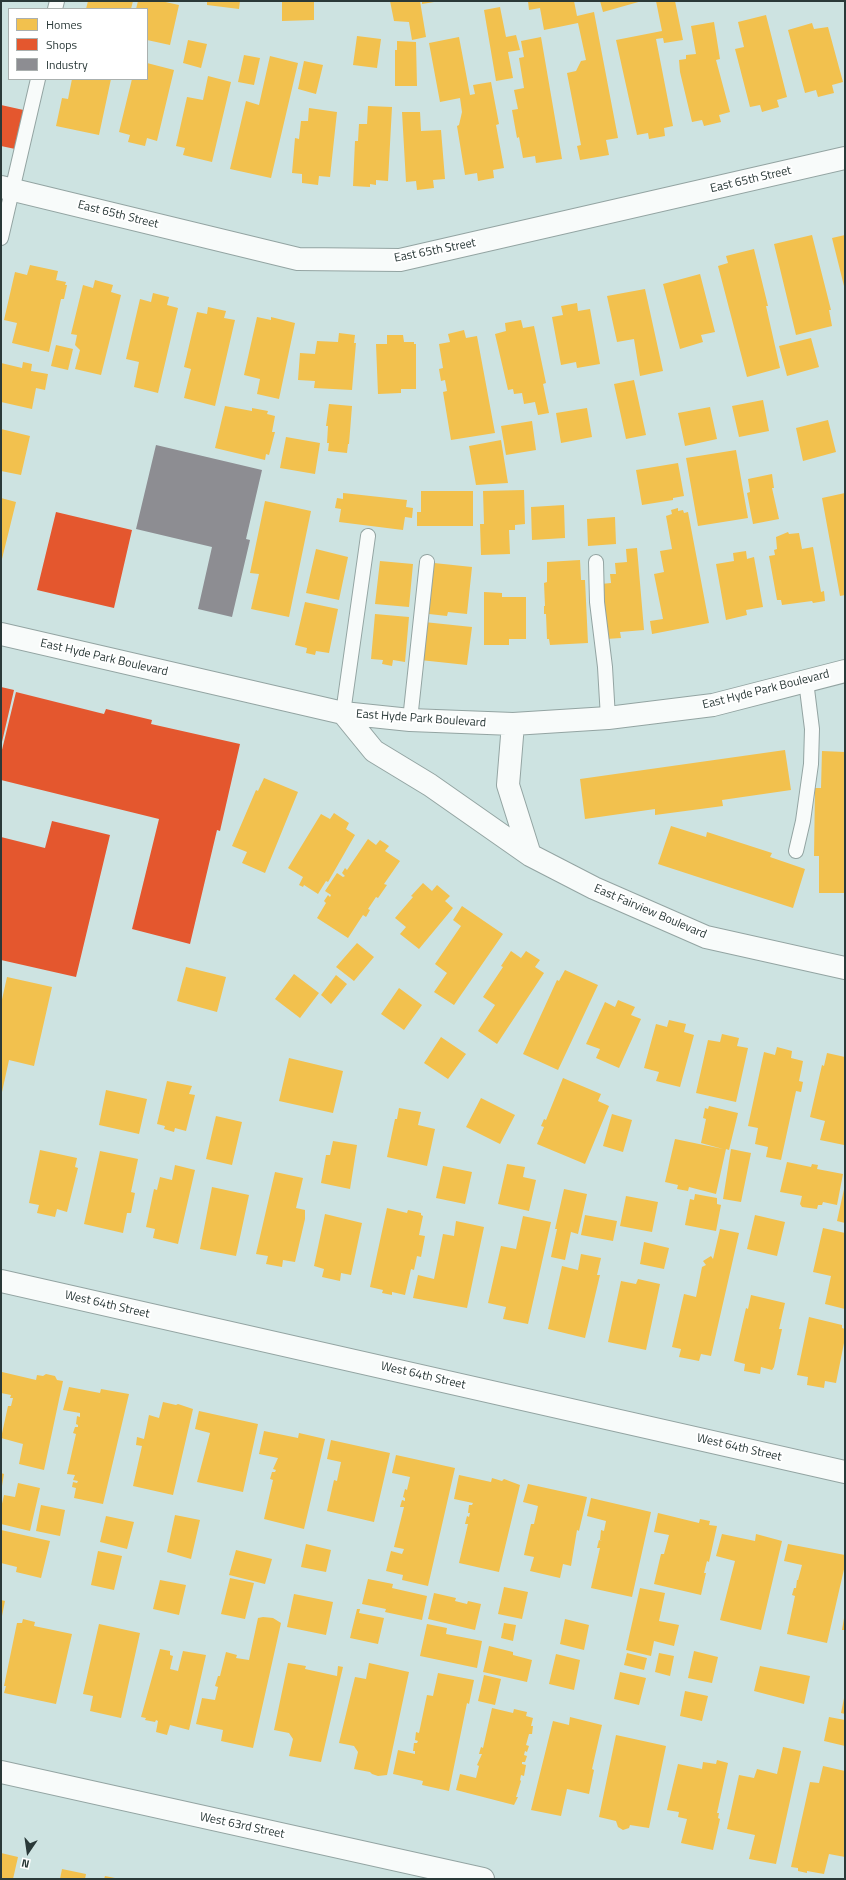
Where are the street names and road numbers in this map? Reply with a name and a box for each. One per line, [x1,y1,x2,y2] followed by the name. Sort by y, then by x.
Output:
[709,164,793,196] street label: East 65th Street
[76,198,160,232] street label: East 65th Street
[393,236,477,266] street label: East 65th Street
[39,636,169,680] street label: East Hyde Park Boulevard
[701,667,831,713] street label: East Hyde Park Boulevard
[355,707,487,731] street label: East Hyde Park Boulevard
[592,882,708,942] street label: East Fairview Boulevard
[63,1288,151,1322] street label: West 64th Street
[379,1359,467,1393] street label: West 64th Street
[695,1431,783,1465] street label: West 64th Street
[198,1810,286,1842] street label: West 63rd Street

